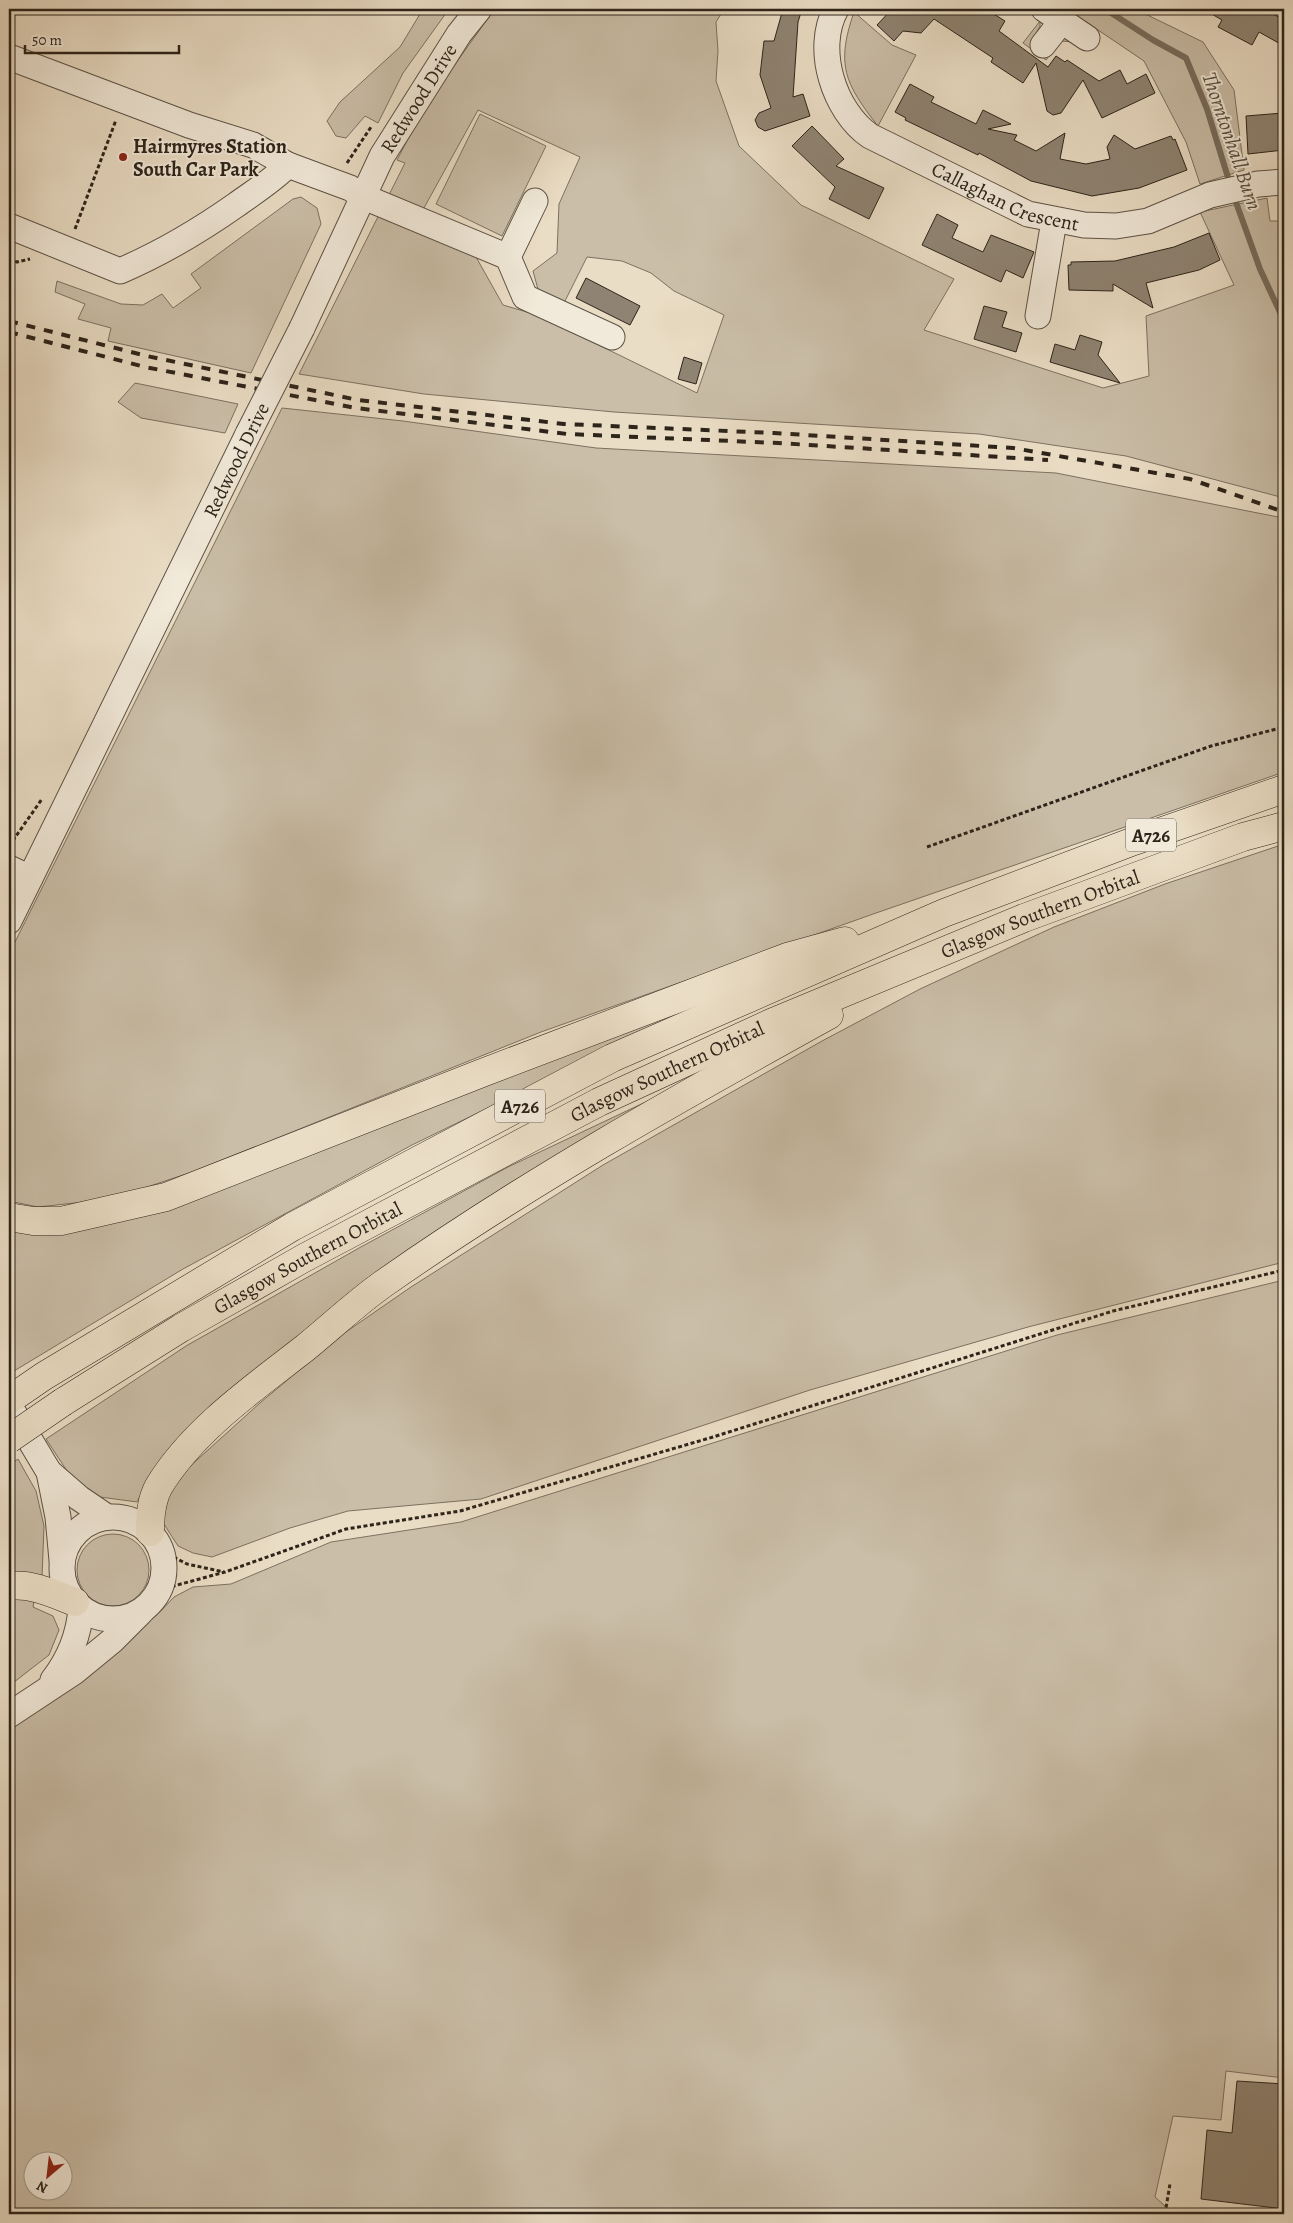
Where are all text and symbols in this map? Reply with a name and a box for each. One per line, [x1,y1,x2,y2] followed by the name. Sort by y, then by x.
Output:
[25,22,179,54] scale bar
[32,30,62,50] text: 50 m
[374,39,464,158] street label: Redwood Drive
[1195,68,1269,214] water label: Thorntonhall Burn
[133,133,287,183] place label: Hairmyres Station South Car Park
[117,151,129,163] marker: Hairmyres Station South Car Park
[927,156,1081,238] street label: Callaghan Crescent
[197,398,276,522] street label: Redwood Drive
[1126,818,1176,852] road number: A726
[937,863,1143,965] street label: Glasgow Southern Orbital
[565,1015,769,1129] street label: Glasgow Southern Orbital
[495,1090,545,1122] road number: A726
[209,1196,407,1321] street label: Glasgow Southern Orbital
[22,2150,72,2200] north arrow
[33,2176,51,2198] text: N

